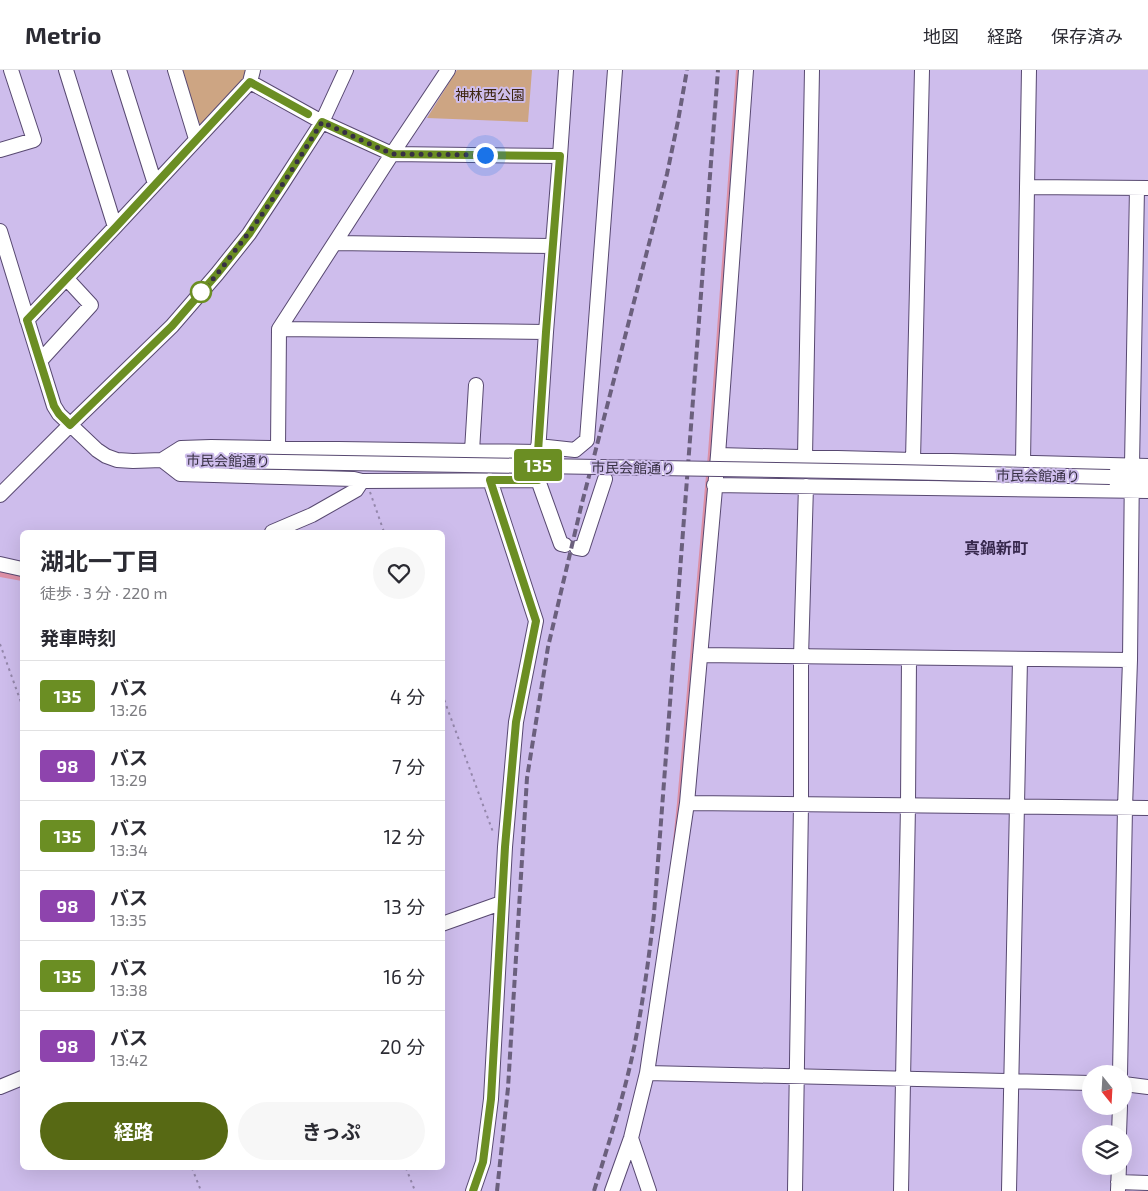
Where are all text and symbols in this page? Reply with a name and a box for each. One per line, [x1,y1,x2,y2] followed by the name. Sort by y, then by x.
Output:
[25,20,101,49] text: Metrio
[923,25,959,47] text: 地図
[987,25,1023,47] text: 経路
[1051,25,1123,47] text: 保存済み
[455,86,525,103] park label: 神林西公園
[473,143,498,168] your location
[190,281,212,303] unlabelled marker
[509,449,567,481] line badge: 135
[186,451,270,470] street label: 市民会館通り
[524,454,552,476] text: 135
[591,458,675,477] street label: 市民会館通り
[996,466,1080,485] street label: 市民会館通り
[964,538,1028,557] district label: 真鍋新町
[40,546,160,575] text: 湖北一丁目
[373,547,425,599] button: heart
[40,583,168,602] text: 徒歩 · 3 分 · 220 m
[40,626,116,649] text: 発車時刻
[110,676,148,699] text: バス
[54,685,81,707] text: 135
[390,685,425,708] text: 4 分
[110,700,147,719] text: 13:26
[110,746,148,769] text: バス
[57,755,78,777] text: 98
[392,755,425,778] text: 7 分
[110,770,147,789] text: 13:29
[110,816,148,839] text: バス
[54,825,81,847] text: 135
[384,825,425,848] text: 12 分
[110,840,148,859] text: 13:34
[110,886,148,909] text: バス
[57,895,78,917] text: 98
[384,895,425,918] text: 13 分
[110,910,147,929] text: 13:35
[110,956,148,979] text: バス
[54,965,81,987] text: 135
[383,965,425,988] text: 16 分
[110,980,148,999] text: 13:38
[110,1026,148,1049] text: バス
[57,1035,78,1057] text: 98
[380,1035,425,1058] text: 20 分
[110,1050,148,1069] text: 13:42
[1082,1065,1132,1115] north arrow
[1082,1065,1132,1175] map controls
[40,1102,228,1160] button: 経路
[238,1102,425,1160] button: きっぷ
[1082,1125,1132,1175] button: layers

